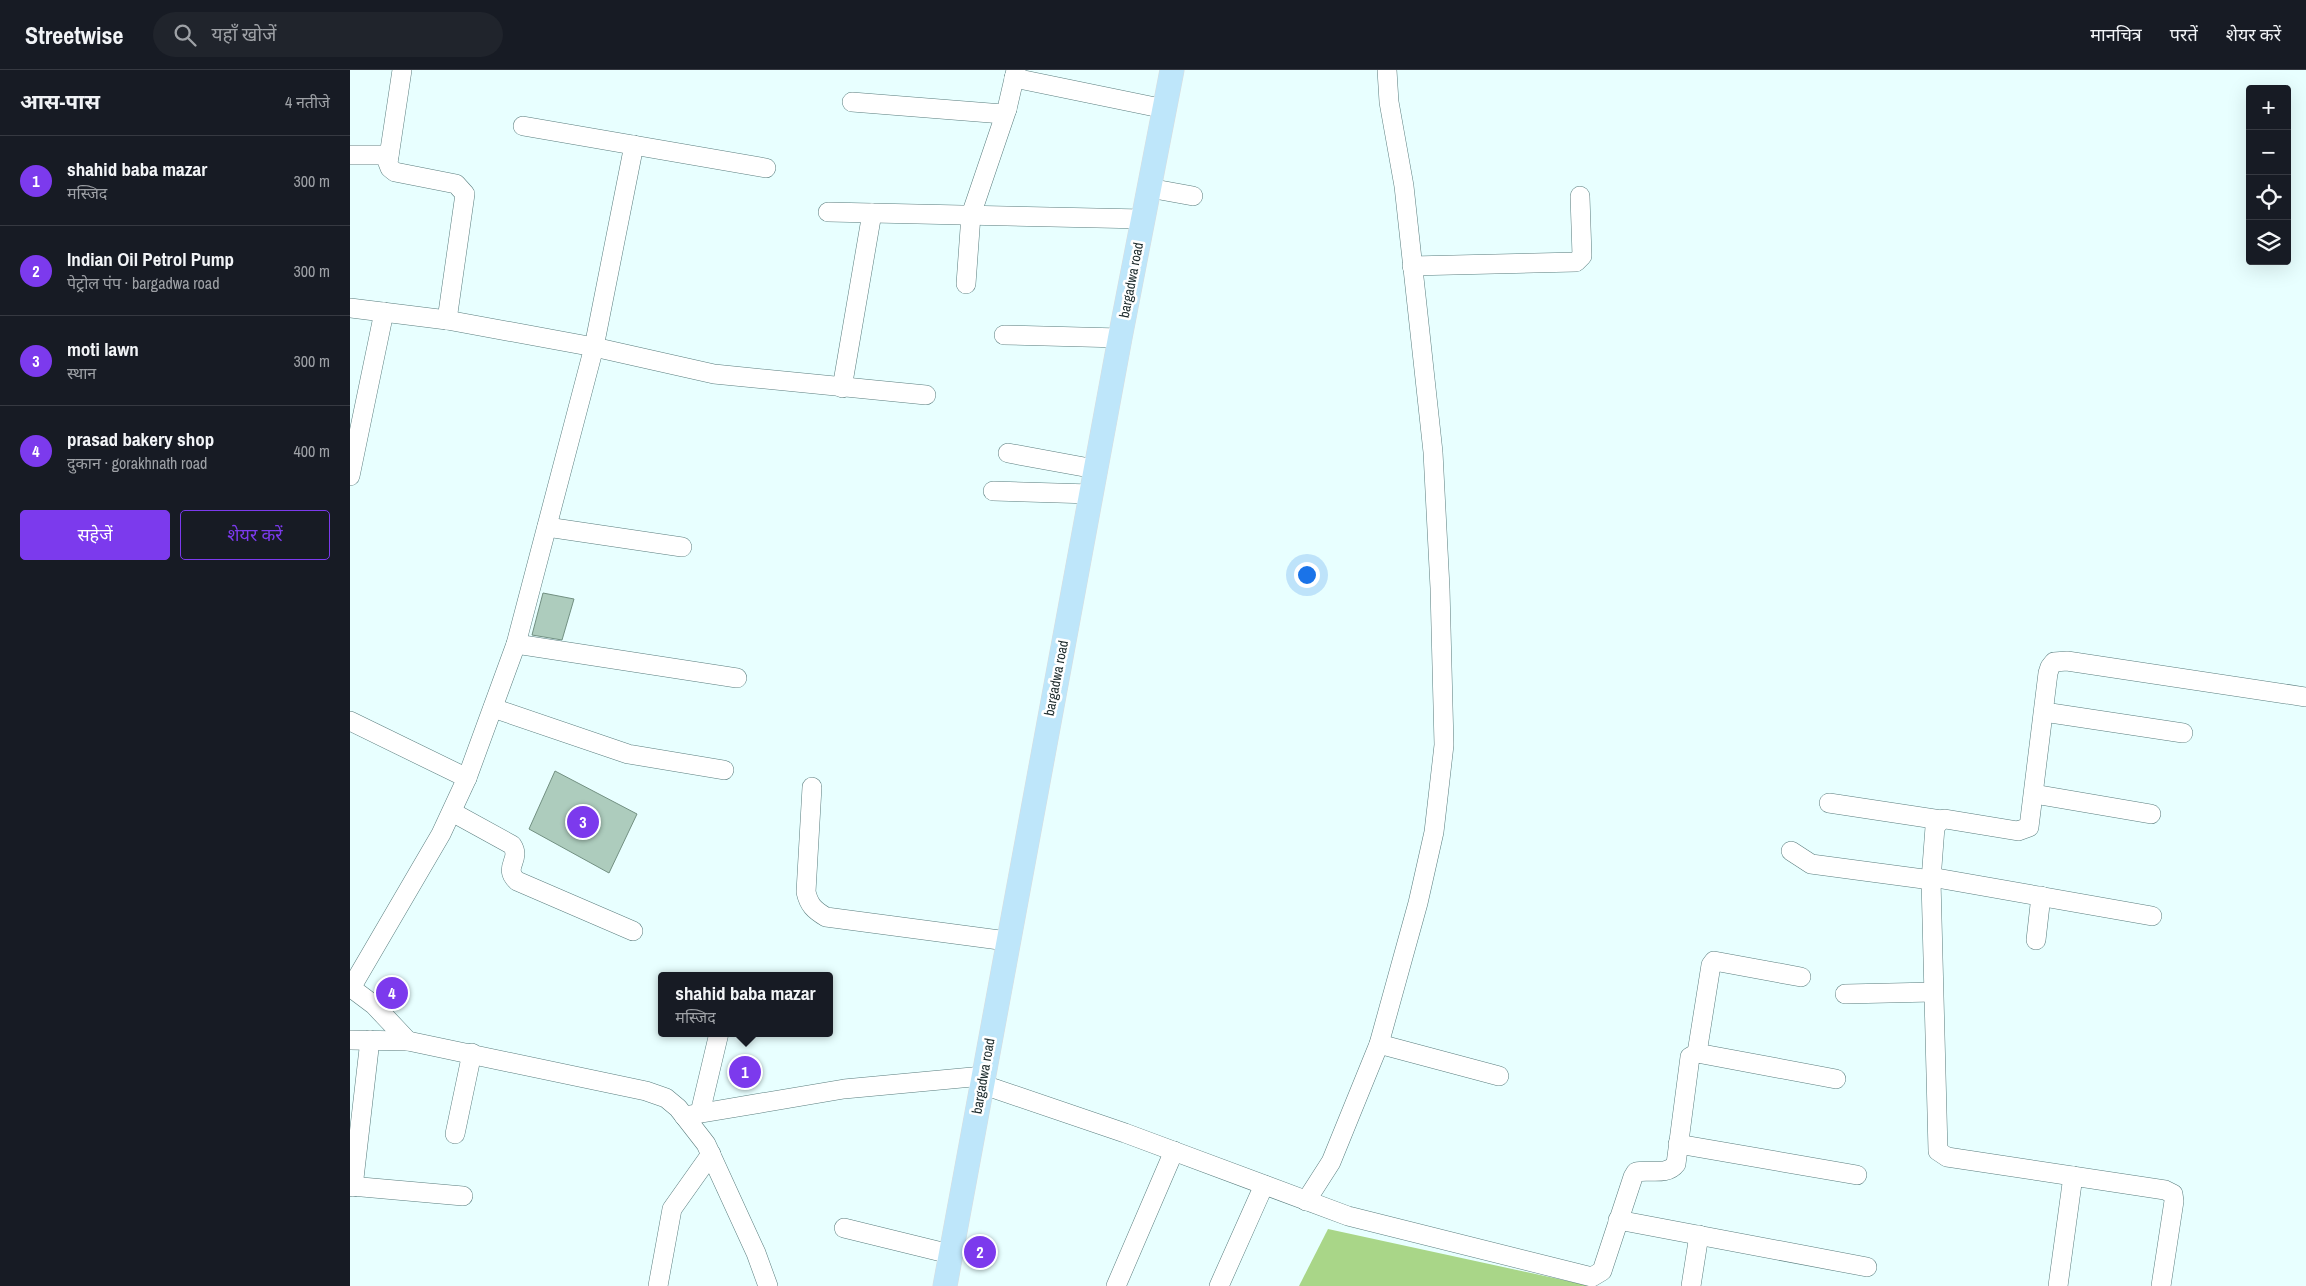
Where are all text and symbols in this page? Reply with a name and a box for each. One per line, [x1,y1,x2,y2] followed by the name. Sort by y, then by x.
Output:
[153,12,503,57] search box
[25,19,123,51] text: Streetwise
[171,21,199,49] icon: search
[211,21,276,47] text: यहाँ खोजें
[2090,22,2142,47] text: मानचित्र
[2170,22,2198,47] text: परतें
[2226,22,2281,47] text: शेयर करें
[2246,85,2291,265] map controls
[2246,85,2291,130] button: +
[20,87,100,116] text: आस-पास
[285,91,330,113] text: 4 नतीजे
[2246,130,2291,175] button: −
[67,156,207,182] text: shahid baba mazar
[32,170,40,192] text: 1
[294,170,330,192] text: 300 m
[2246,175,2291,220] button: locate
[67,182,107,204] text: मस्जिद
[2246,220,2291,265] button: layers
[1115,241,1147,319] street label: bargadwa road
[67,246,234,272] text: Indian Oil Petrol Pump
[32,260,40,282] text: 2
[294,260,330,282] text: 300 m
[67,272,219,294] text: पेट्रोल पंप · bargadwa road
[67,336,139,362] text: moti lawn
[32,350,40,372] text: 3
[294,350,330,372] text: 300 m
[67,362,96,384] text: स्थान
[67,426,214,452] text: prasad bakery shop
[32,440,40,462] text: 4
[294,440,330,462] text: 400 m
[67,452,207,474] text: दुकान · gorakhnath road
[20,510,170,560] button: सहेजें
[180,510,330,560] button: शेयर करें
[1294,562,1320,588] your location
[1040,639,1072,717] street label: bargadwa road
[567,803,599,841] pin: 3
[658,972,833,1037] popup
[376,974,408,1012] pin: 4
[675,980,816,1006] text: shahid baba mazar
[675,1006,716,1028] text: मस्जिद
[967,1037,999,1115] street label: bargadwa road
[729,1053,761,1091] pin: 1
[964,1233,996,1271] pin: 2

